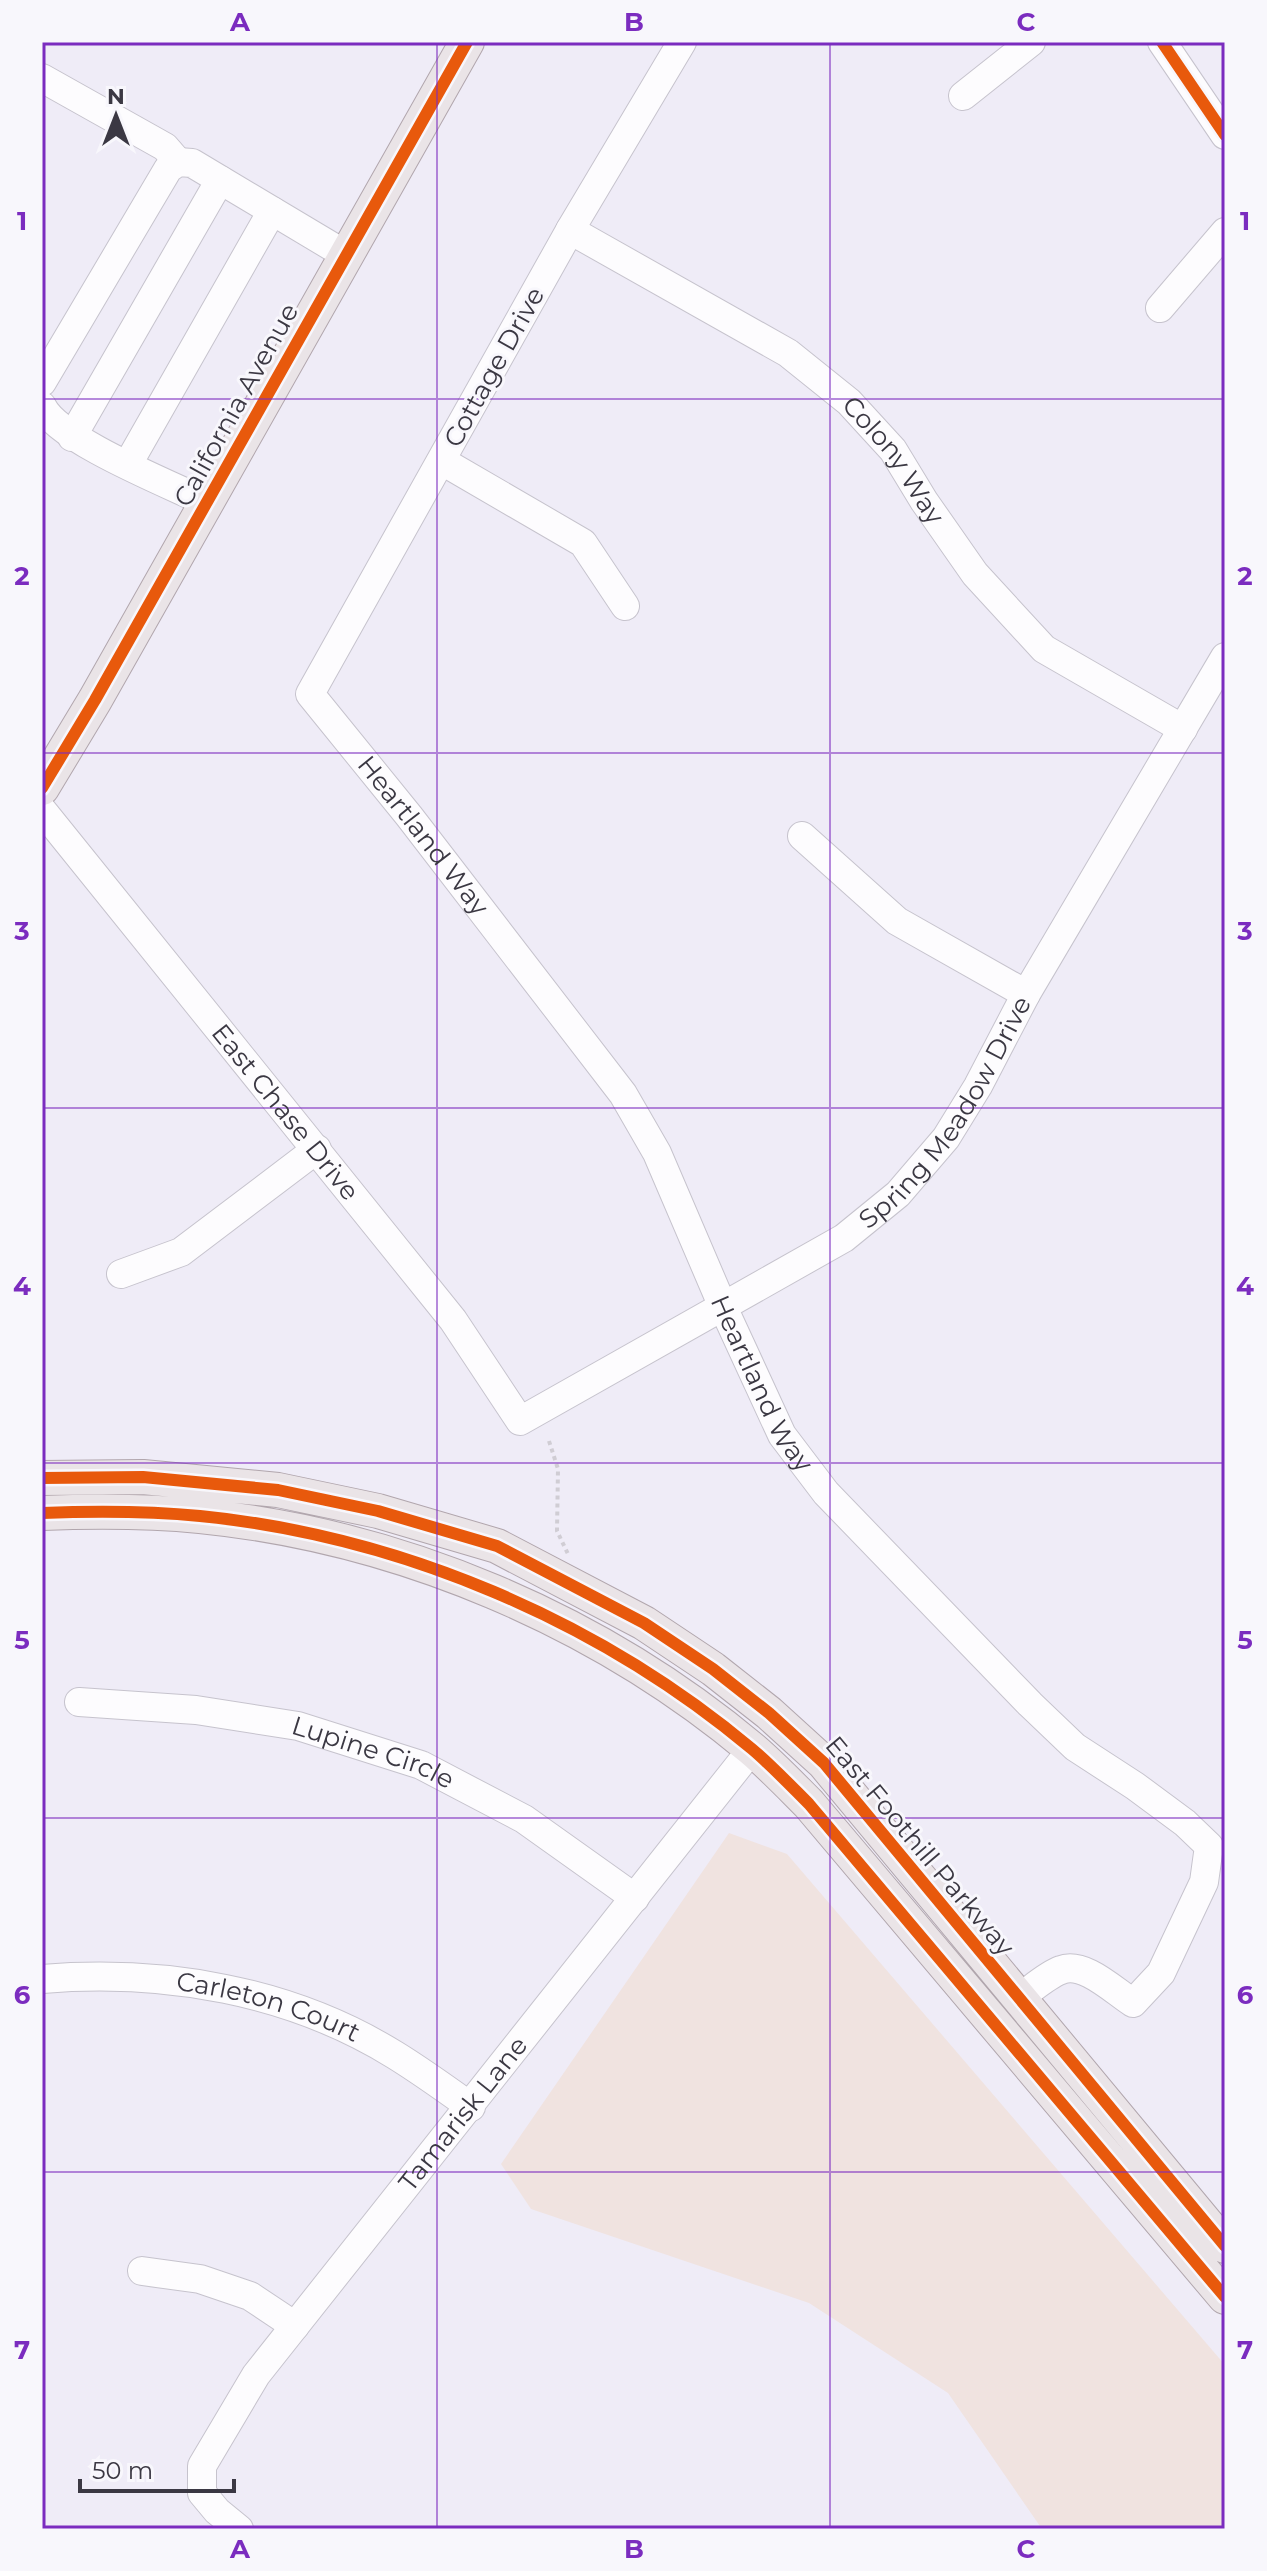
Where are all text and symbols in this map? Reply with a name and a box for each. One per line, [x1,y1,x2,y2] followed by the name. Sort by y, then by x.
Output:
[229,6,251,38] text: A
[624,6,644,38] text: B
[1017,6,1036,38] text: C
[76,76,156,156] north arrow
[107,83,125,110] text: N
[17,205,27,237] text: 1
[1240,205,1250,237] text: 1
[437,281,551,453] street label: Cottage Drive
[167,298,305,512] street label: California Avenue
[836,389,952,531] street label: Colony Way
[14,560,30,592] text: 2
[1237,560,1253,592] text: 2
[351,749,496,922] street label: Heartland Way
[13,915,30,947] text: 3
[1236,915,1253,947] text: 3
[852,991,1038,1235] street label: Spring Meadow Drive
[205,1017,366,1207] street label: East Chase Drive
[13,1270,31,1302] text: 4
[1236,1270,1254,1302] text: 4
[704,1290,821,1479] street label: Heartland Way
[14,1624,30,1656] text: 5
[1237,1624,1253,1656] text: 5
[288,1709,460,1796] street label: Lupine Circle
[819,1730,1022,1963] street label: East Foothill Parkway
[174,1965,365,2049] street label: Carleton Court
[14,1979,31,2011] text: 6
[1237,1979,1254,2011] text: 6
[392,2030,534,2198] street label: Tamarisk Lane
[14,2334,30,2366] text: 7
[1237,2334,1253,2366] text: 7
[80,2443,234,2493] scale bar
[92,2456,153,2485] text: 50 m
[229,2533,251,2565] text: A
[624,2533,644,2565] text: B
[1017,2533,1036,2565] text: C

